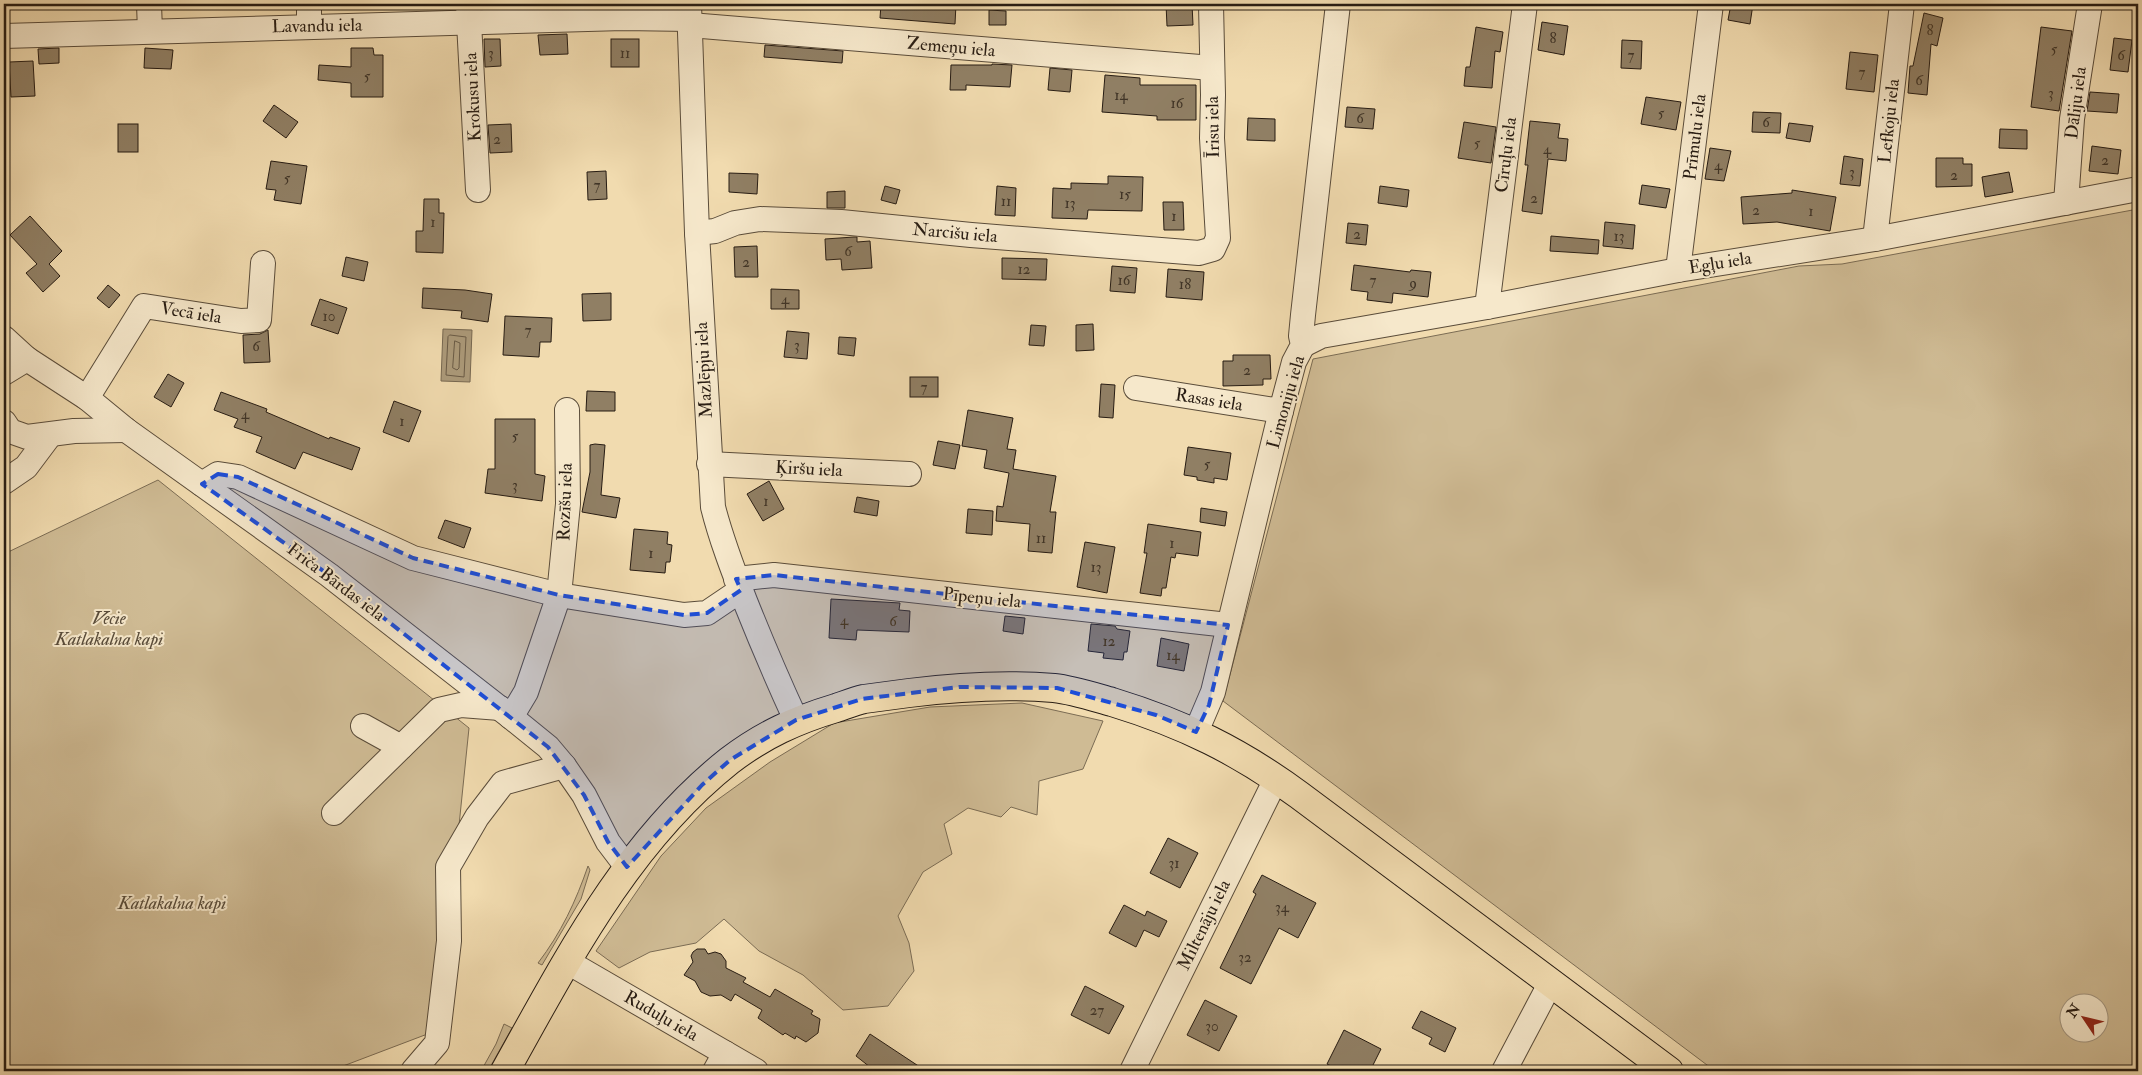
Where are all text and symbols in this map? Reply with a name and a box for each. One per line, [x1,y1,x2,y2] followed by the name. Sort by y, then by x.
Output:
[271,14,363,38] street label: Lavandu iela
[1926,21,1934,40] house number: 8
[1549,29,1557,48] house number: 8
[906,32,997,62] street label: Zemeņu iela
[2051,40,2058,59] house number: 5
[488,44,494,63] house number: 3
[620,44,630,63] house number: 11
[1628,46,1635,65] house number: 7
[2117,46,2126,65] house number: 6
[459,51,487,142] street label: Krokusu iela
[1859,63,1866,82] house number: 7
[2060,65,2092,141] street label: Dāliju iela
[364,67,371,86] house number: 5
[1915,71,1924,90] house number: 6
[1873,77,1905,164] street label: Lefkoju iela
[2048,84,2054,103] house number: 3
[1114,86,1129,105] house number: 14
[1678,92,1712,182] street label: Prīmulu iela
[1171,94,1185,113] house number: 16
[1201,95,1225,158] street label: Īrisu iela
[1658,104,1665,123] house number: 5
[1356,109,1365,128] house number: 6
[1762,113,1771,132] house number: 6
[1490,115,1522,194] street label: Cīruļu iela
[493,130,501,149] house number: 2
[1474,134,1481,153] house number: 5
[1543,140,1552,159] house number: 4
[2101,151,2109,170] house number: 2
[1714,156,1723,175] house number: 4
[1849,163,1855,182] house number: 3
[1950,166,1958,185] house number: 2
[284,169,291,188] house number: 5
[594,176,601,195] house number: 7
[1119,185,1131,204] house number: 15
[1530,189,1538,208] house number: 2
[1001,192,1011,211] house number: 11
[1064,194,1076,213] house number: 13
[1752,201,1760,220] house number: 2
[1808,202,1814,221] house number: 1
[1171,207,1177,226] house number: 1
[430,213,436,232] house number: 1
[912,218,999,248] street label: Narcišu iela
[1353,225,1361,244] house number: 2
[1613,227,1625,246] house number: 13
[844,242,853,261] house number: 6
[1687,247,1754,279] street label: Egļu iela
[742,253,750,272] house number: 2
[1018,260,1031,279] house number: 12
[1118,271,1132,290] house number: 16
[1370,271,1377,290] house number: 7
[1408,274,1417,293] house number: 9
[1179,275,1191,294] house number: 18
[781,290,790,309] house number: 4
[159,297,224,329] street label: Vecā iela
[323,307,335,326] house number: 10
[525,321,532,340] house number: 7
[690,321,718,419] street label: Mazlēpju iela
[794,336,800,355] house number: 3
[252,337,261,356] house number: 6
[1262,352,1310,451] street label: Limoniju iela
[1243,361,1251,380] house number: 2
[921,378,928,397] house number: 7
[1174,383,1245,417] street label: Rasas iela
[241,405,250,424] house number: 4
[399,412,405,431] house number: 1
[512,427,519,446] house number: 5
[1204,455,1211,474] house number: 5
[775,456,844,482] street label: Ķiršu iela
[552,462,578,542] street label: Rozīšu iela
[512,476,518,495] house number: 3
[763,492,769,511] house number: 1
[1036,529,1046,548] house number: 11
[1169,534,1175,553] house number: 1
[282,538,390,627] street label: Friča Bārdas iela
[648,544,654,563] house number: 1
[1090,558,1102,577] house number: 13
[942,582,1023,614] street label: Pīpeņu iela
[54,607,163,651] park label: Vecie Katlakalna kapi
[840,611,849,630] house number: 4
[889,612,898,631] house number: 6
[1103,632,1116,651] house number: 12
[1166,646,1181,665] house number: 14
[1168,854,1180,873] house number: 31
[1172,875,1236,974] street label: Miltenāju iela
[117,892,226,915] park label: Katlakalna kapi
[1275,898,1290,917] house number: 34
[1238,948,1252,967] house number: 32
[620,986,703,1047] street label: Ruduļu iela
[2060,992,2110,1042] north arrow
[2063,1000,2085,1022] text: N
[1090,1001,1104,1020] house number: 27
[1205,1017,1219,1036] house number: 30

